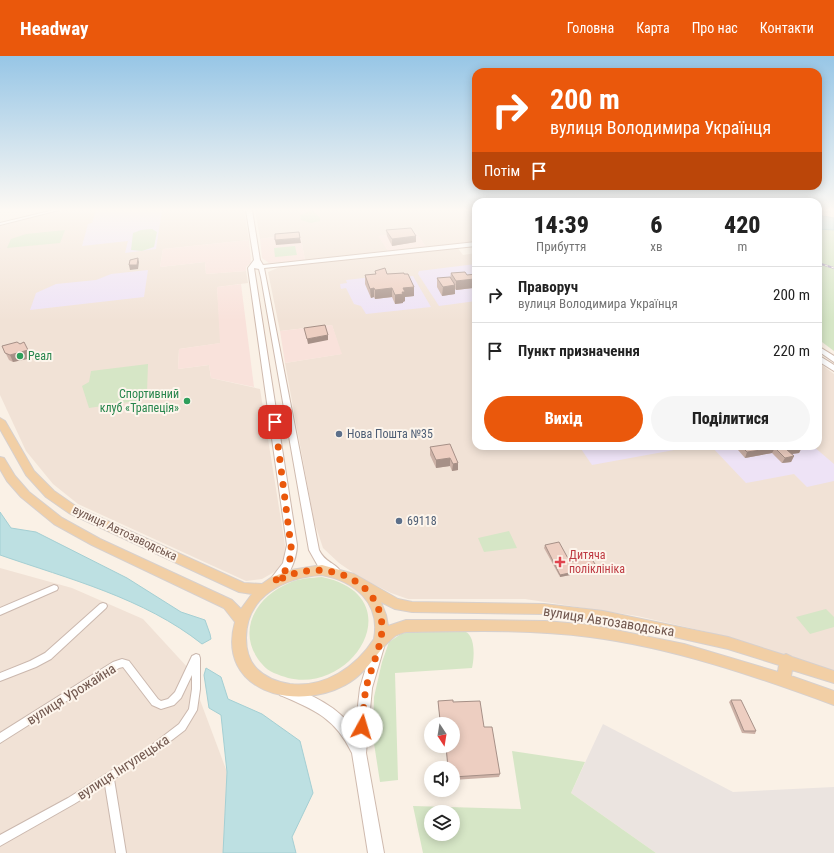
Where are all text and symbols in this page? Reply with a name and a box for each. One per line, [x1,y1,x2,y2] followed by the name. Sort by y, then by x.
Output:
[20,17,88,40] text: Headway
[567,20,614,36] text: Головна
[636,20,670,36] text: Карта
[692,20,738,36] text: Про нас
[760,20,814,36] text: Контакти
[550,83,620,116] text: 200 m
[484,84,536,136] icon: right
[550,117,771,138] text: вулиця Володимира Українця
[528,160,550,182] icon: arrive
[484,162,520,180] text: Потім
[533,211,589,239] text: 14:39
[650,211,663,239] text: 6
[724,211,761,239] text: 420
[536,239,586,254] text: Прибуття
[650,239,663,254] text: хв
[737,239,747,254] text: m
[518,278,578,296] text: Праворуч
[484,284,506,306] icon: right
[773,286,810,304] text: 200 m
[518,296,678,311] text: вулиця Володимира Українця
[484,340,506,362] icon: arrive
[518,342,640,360] text: Пункт призначення
[773,342,810,360] text: 220 m
[28,349,52,363] place label: Реал
[15,351,25,361] marker: Реал
[100,387,179,415] place label: Спортивний клуб «Трапеція»
[182,396,192,406] marker: Спортивний клуб «Трапеція»
[484,396,643,442] button: Вихід
[651,396,810,442] button: Поділитися
[258,405,292,439] pin
[264,411,286,433] icon: arrive
[347,427,433,441] place label: Нова Пошта №35
[334,429,344,439] marker: Нова Пошта №35
[71,503,180,563] street label: вулиця Автозаводська
[407,514,437,528] place label: 69118
[394,516,404,526] marker: 69118
[569,548,625,576] place label: Дитяча поліклініка
[554,556,566,568] marker: Дитяча поліклініка
[542,603,676,639] street label: вулиця Автозаводська
[24,660,118,728] street label: вулиця Урожайна
[341,706,383,748] position arrow
[424,717,460,753] north arrow
[424,717,460,841] map controls
[74,731,172,803] street label: вулиця Інгулецька
[424,761,460,797] button: sound
[424,805,460,841] button: layers

